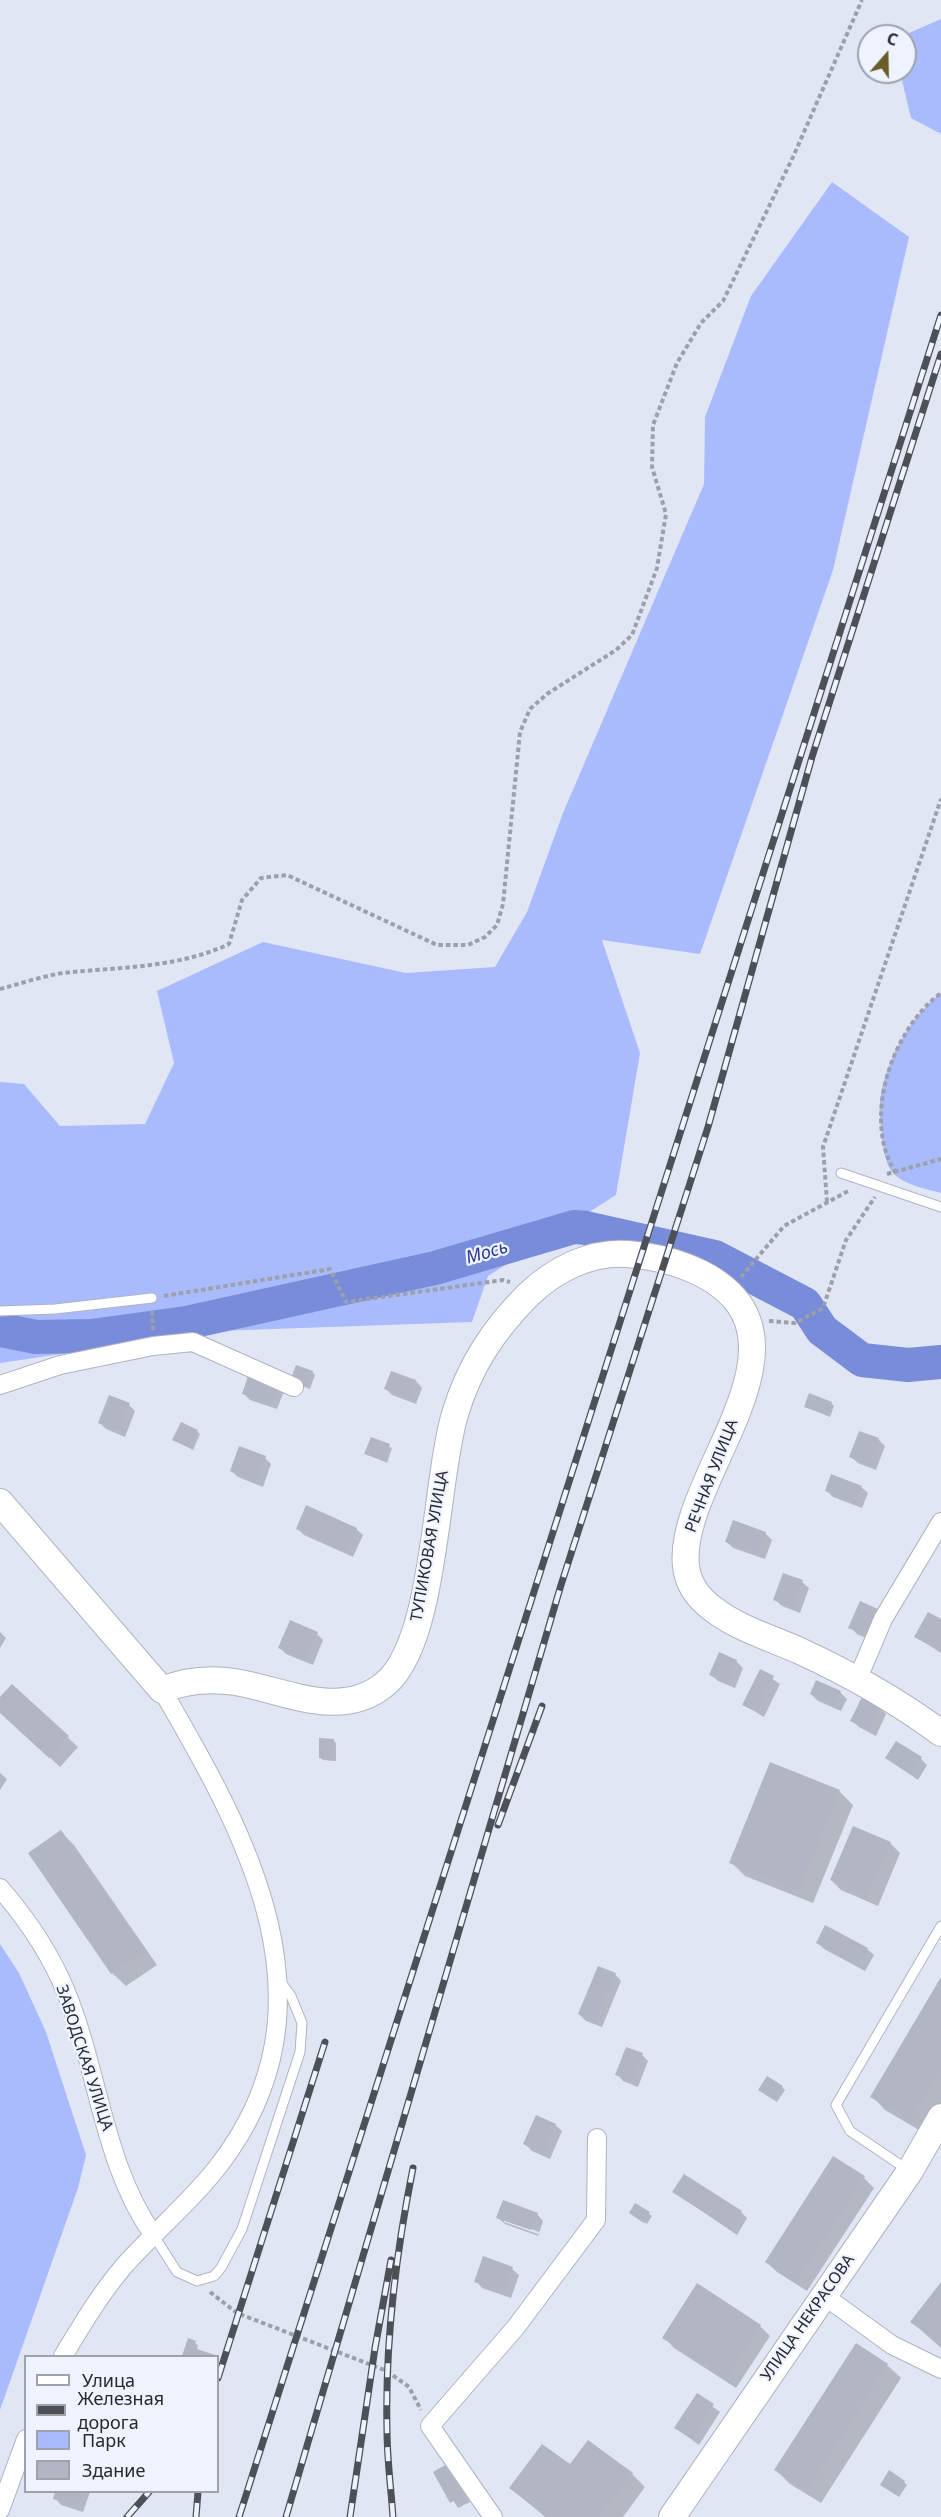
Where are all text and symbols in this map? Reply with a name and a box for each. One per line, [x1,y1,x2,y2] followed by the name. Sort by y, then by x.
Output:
[857,24,917,84] north arrow
[884,27,901,51] text: С
[464,1237,510,1269] water label: Мось
[682,1417,742,1535] street label: РЕЧНАЯ УЛИЦА
[407,1469,453,1623] street label: ТУПИКОВАЯ УЛИЦА
[51,1983,117,2133] street label: ЗАВОДСКАЯ УЛИЦА
[757,2251,859,2385] street label: УЛИЦА НЕКРАСОВА
[24,2355,219,2493] legend
[82,2368,135,2392] text: Улица
[78,2386,164,2434] text: Железная дорога
[82,2428,126,2452] text: Парк
[82,2458,145,2482] text: Здание

